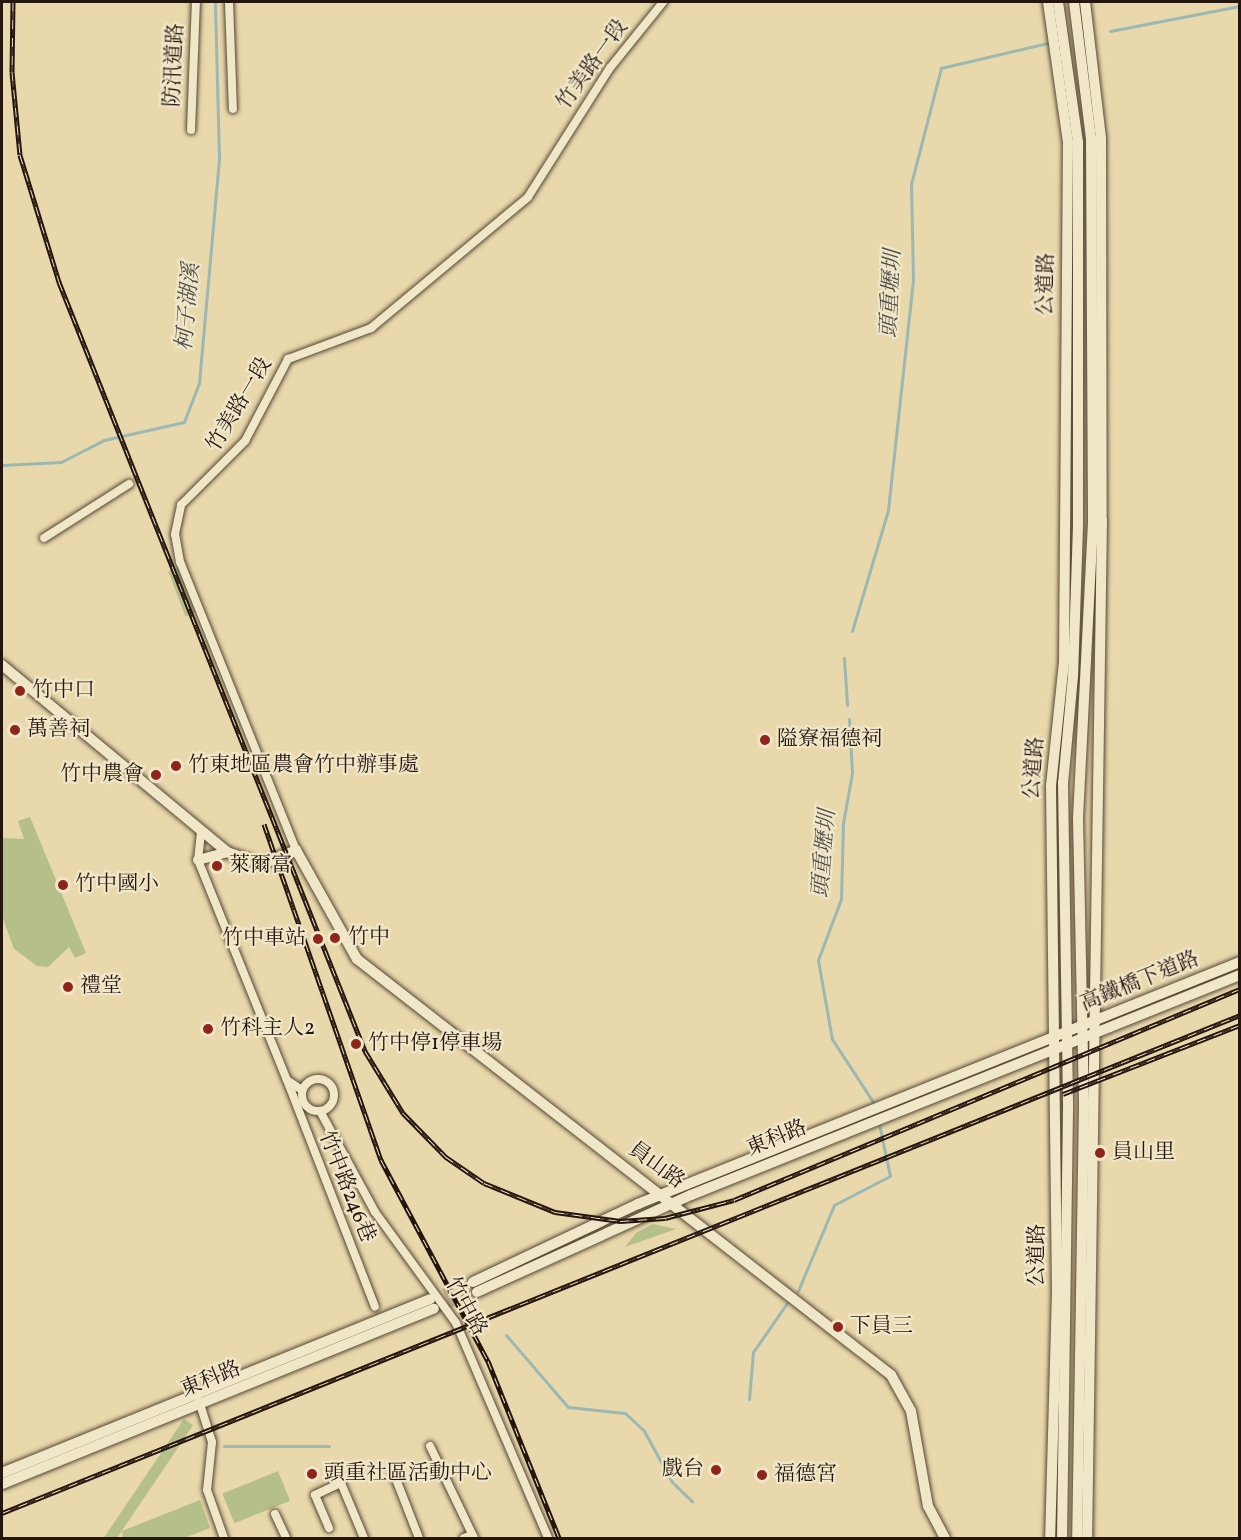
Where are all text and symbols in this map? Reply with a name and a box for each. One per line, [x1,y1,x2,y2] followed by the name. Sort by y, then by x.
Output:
[552,15,634,115] street label: 竹美路一段
[160,22,190,108] street label: 防汛道路
[877,249,907,339] water label: 頭重壢圳
[1034,252,1060,316] street label: 公道路
[172,262,206,352] water label: 柯子湖溪
[202,354,278,456] street label: 竹美路一段
[32,678,95,704] place label: 竹中口
[13,684,27,698] marker: 竹中口
[27,717,90,743] place label: 萬善祠
[8,723,22,737] marker: 萬善祠
[777,727,882,753] place label: 隘寮福德祠
[758,733,772,747] marker: 隘寮福德祠
[1020,736,1050,800] street label: 公道路
[188,753,419,779] place label: 竹東地區農會竹中辦事處
[169,759,183,773] marker: 竹東地區農會竹中辦事處
[60,762,144,788] place label: 竹中農會
[149,768,163,782] marker: 竹中農會
[808,809,842,899] water label: 頭重壢圳
[229,853,292,879] place label: 萊爾富
[210,859,224,873] marker: 萊爾富
[75,872,159,898] place label: 竹中國小
[56,878,70,892] marker: 竹中國小
[348,925,390,951] place label: 竹中
[222,926,306,952] place label: 竹中車站
[326,929,344,947] marker: 竹中
[311,932,325,946] marker: 竹中車站
[1077,947,1203,1017] street label: 高鐵橋下道路
[80,974,122,1000] place label: 禮堂
[61,980,75,994] marker: 禮堂
[220,1016,315,1042] place label: 竹科主人2
[201,1022,215,1036] marker: 竹科主人2
[368,1031,502,1057] place label: 竹中停1停車場
[349,1037,363,1051] marker: 竹中停1停車場
[743,1116,811,1162] street label: 東科路
[312,1128,380,1246] street label: 竹中路246巷
[623,1137,689,1195] street label: 員山路
[1112,1140,1175,1166] place label: 員山里
[1093,1146,1107,1160] marker: 員山里
[1025,1224,1051,1286] street label: 公道路
[439,1273,491,1341] street label: 竹中路
[850,1314,913,1340] place label: 下員三
[831,1320,845,1334] marker: 下員三
[177,1357,245,1403] street label: 東科路
[662,1457,704,1483] place label: 戲台
[324,1461,492,1487] place label: 頭重社區活動中心
[774,1462,837,1488] place label: 福德宮
[709,1463,723,1477] marker: 戲台
[305,1467,319,1481] marker: 頭重社區活動中心
[755,1468,769,1482] marker: 福德宮

